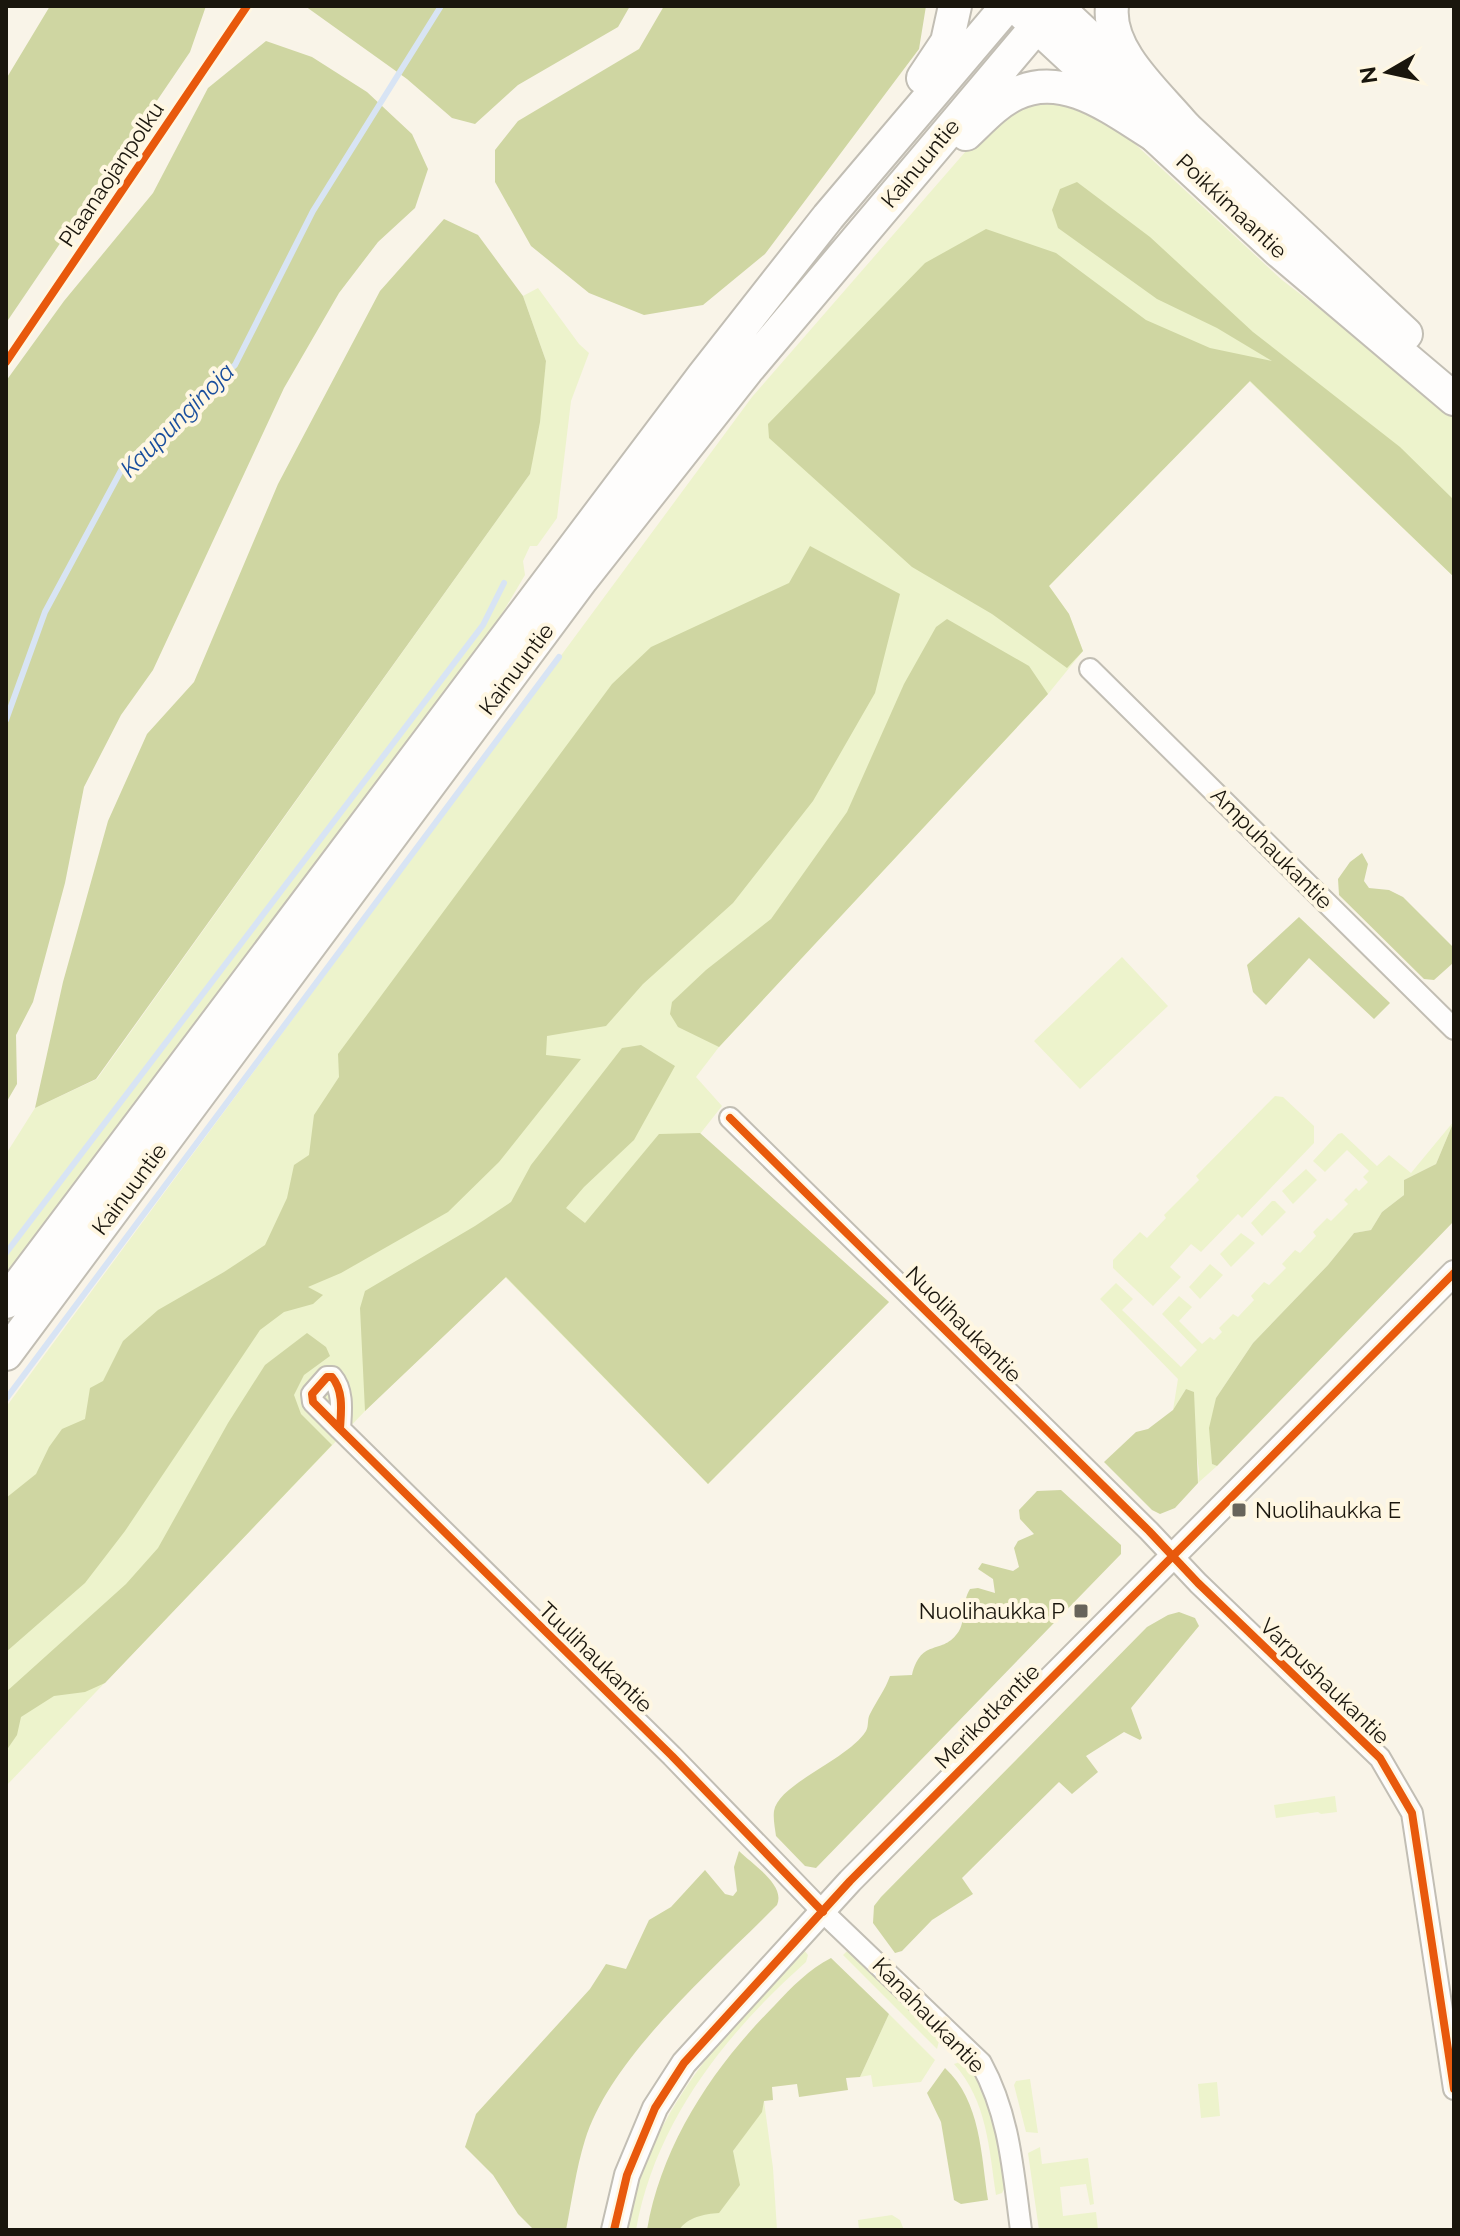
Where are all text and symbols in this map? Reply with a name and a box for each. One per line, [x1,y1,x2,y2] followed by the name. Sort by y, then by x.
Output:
[1348,32,1428,112] north arrow
[1354,65,1382,85] text: N
[53,97,169,251] street label: Plaanaojanpolku
[875,113,965,213] street label: Kainuuntie
[1171,148,1293,264] street label: Poikkimaantie
[114,357,240,483] water label: Kaupunginoja
[473,618,559,720] street label: Kainuuntie
[1206,782,1338,914] street label: Ampuhaukantie
[86,1138,172,1240] street label: Kainuuntie
[901,1261,1027,1387] street label: Nuolihaukantie
[1255,1497,1401,1523] place label: Nuolihaukka E
[1230,1501,1248,1519] marker: Nuolihaukka E
[534,1596,658,1718] street label: Tuulihaukantie
[919,1598,1065,1624] place label: Nuolihaukka P
[1072,1602,1090,1620] marker: Nuolihaukka P
[1255,1613,1395,1749] street label: Varpushaukantie
[929,1658,1045,1774] street label: Merikotkantie
[867,1952,991,2078] street label: Kanahaukantie

